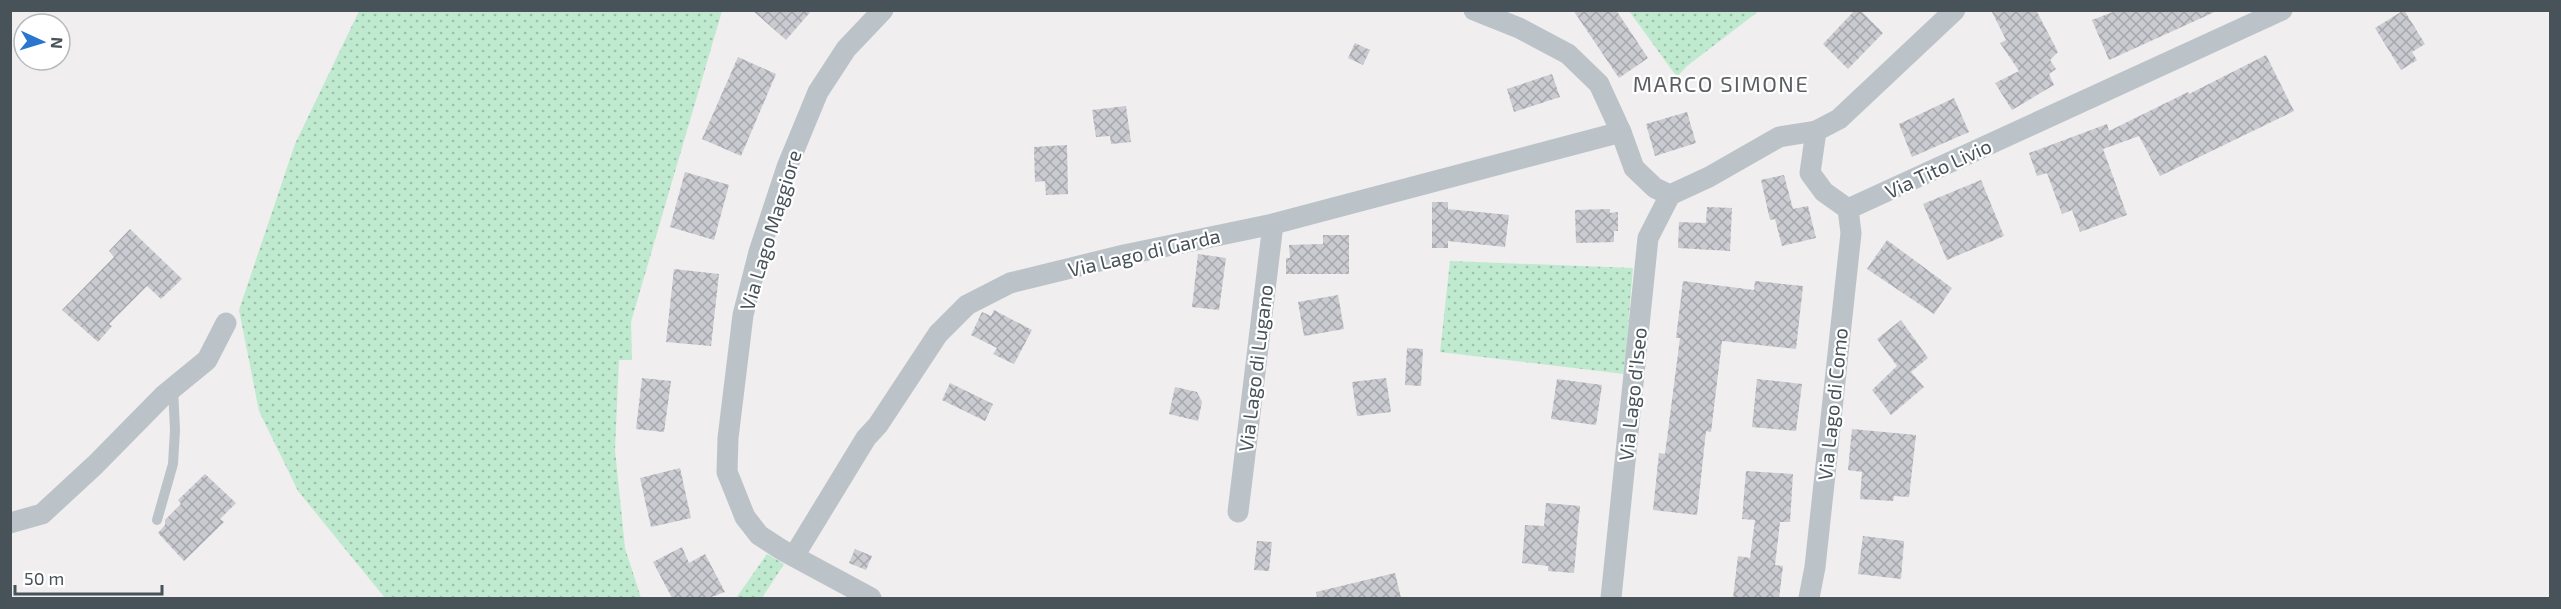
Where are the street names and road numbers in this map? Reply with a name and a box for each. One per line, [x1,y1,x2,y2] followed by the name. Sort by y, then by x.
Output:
[1881,133,1995,203] street label: Via Tito Livio
[734,147,806,313] street label: Via Lago Maggiore
[1066,223,1222,281] street label: Via Lago di Garda
[1233,283,1277,453] street label: Via Lago di Lugano
[1613,326,1651,462] street label: Via Lago d'Iseo
[1812,327,1852,481] street label: Via Lago di Como

